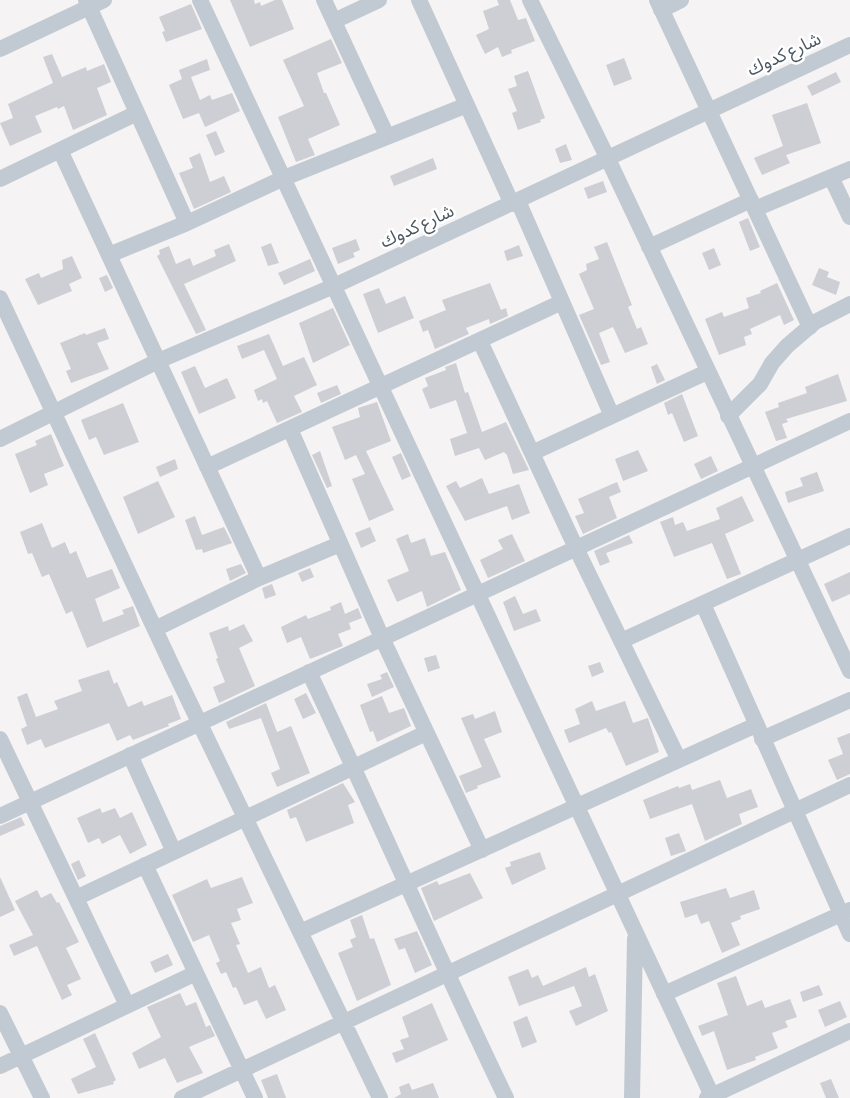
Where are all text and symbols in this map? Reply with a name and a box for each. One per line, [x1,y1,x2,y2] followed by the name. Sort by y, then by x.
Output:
[745,30,826,83] street label: شارع كدوك
[378,202,459,255] street label: شارع كدوك

